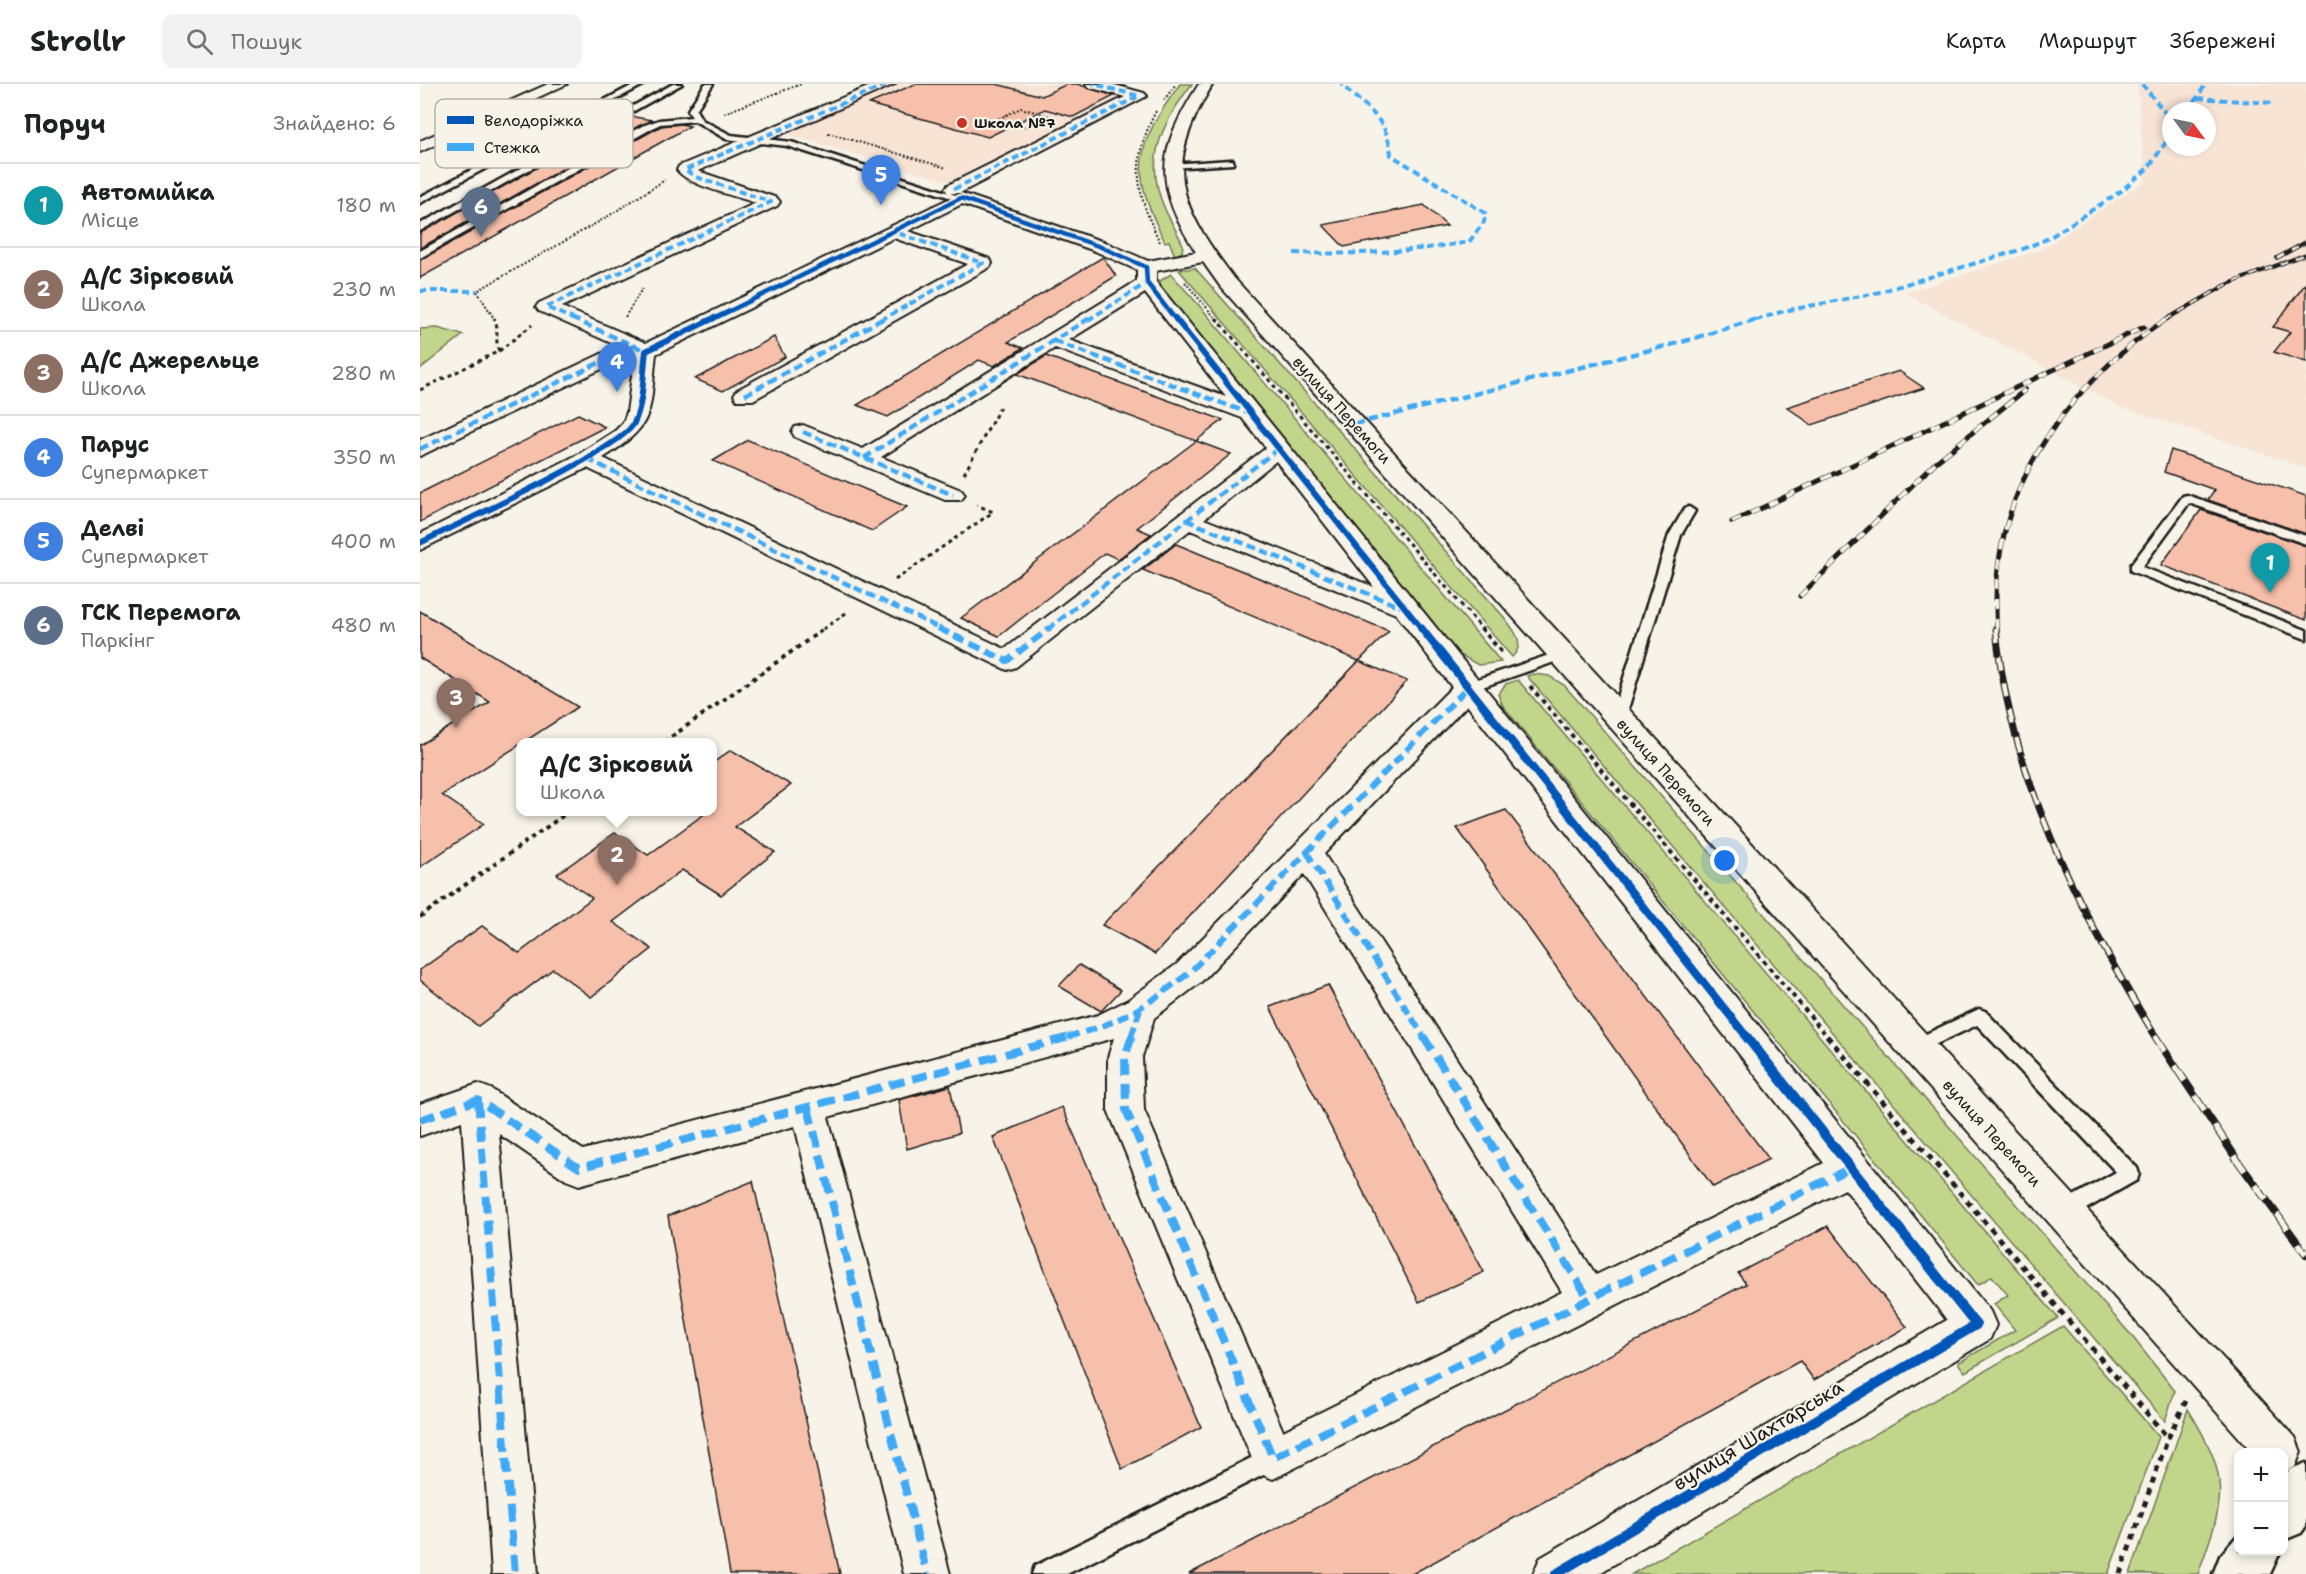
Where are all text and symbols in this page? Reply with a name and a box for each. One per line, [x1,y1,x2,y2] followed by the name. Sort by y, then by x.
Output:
[162,14,582,68] search box
[30,22,126,60] text: Strollr
[183,25,216,58] icon: search
[231,27,302,56] text: Пошук
[1946,27,2006,55] text: Карта
[2039,27,2137,55] text: Маршрут
[2170,27,2276,55] text: Збережені
[435,99,633,168] legend
[2162,102,2216,156] north arrow
[24,106,106,141] text: Поруч
[273,110,396,136] text: Знайдено: 6
[484,110,583,131] text: Велодоріжка
[974,114,1056,132] place label: Школа №7
[955,116,969,130] marker: Школа №7
[484,137,540,158] text: Стежка
[862,156,900,205] pin: 5
[81,178,215,207] text: Автомийка
[462,188,500,237] pin: 6
[39,192,48,218] text: 1
[336,192,396,218] text: 180 m
[81,207,139,233] text: Місце
[81,262,234,291] text: Д/С Зірковий
[37,276,51,302] text: 2
[331,276,396,302] text: 230 m
[81,291,146,317] text: Школа
[598,342,636,392] pin: 4
[81,346,259,375] text: Д/С Джерельце
[1288,352,1396,468] street label: вулиця Перемоги
[37,360,51,386] text: 3
[331,360,396,386] text: 280 m
[81,375,146,401] text: Школа
[81,430,149,459] text: Парус
[37,444,51,470] text: 4
[332,444,396,470] text: 350 m
[81,459,208,485] text: Супермаркет
[81,514,144,543] text: Делві
[37,528,50,554] text: 5
[330,528,396,554] text: 400 m
[81,543,208,569] text: Супермаркет
[2250,544,2290,593] pin: 1
[81,598,241,627] text: ГСК Перемога
[37,612,51,638] text: 6
[331,612,396,638] text: 480 m
[81,627,154,653] text: Паркінг
[436,678,476,728] pin: 3
[1612,714,1720,830] street label: вулиця Перемоги
[516,738,717,816] popup
[540,750,693,779] text: Д/С Зірковий
[540,779,605,805] text: Школа
[598,836,636,885] pin: 2
[1710,846,1739,875] your location
[1938,1075,2046,1191] street label: вулиця Перемоги
[1668,1374,1848,1496] street label: вулиця Шахтарська
[2234,1448,2288,1556] map controls
[2234,1448,2288,1502] button: +
[2234,1502,2288,1556] button: −

